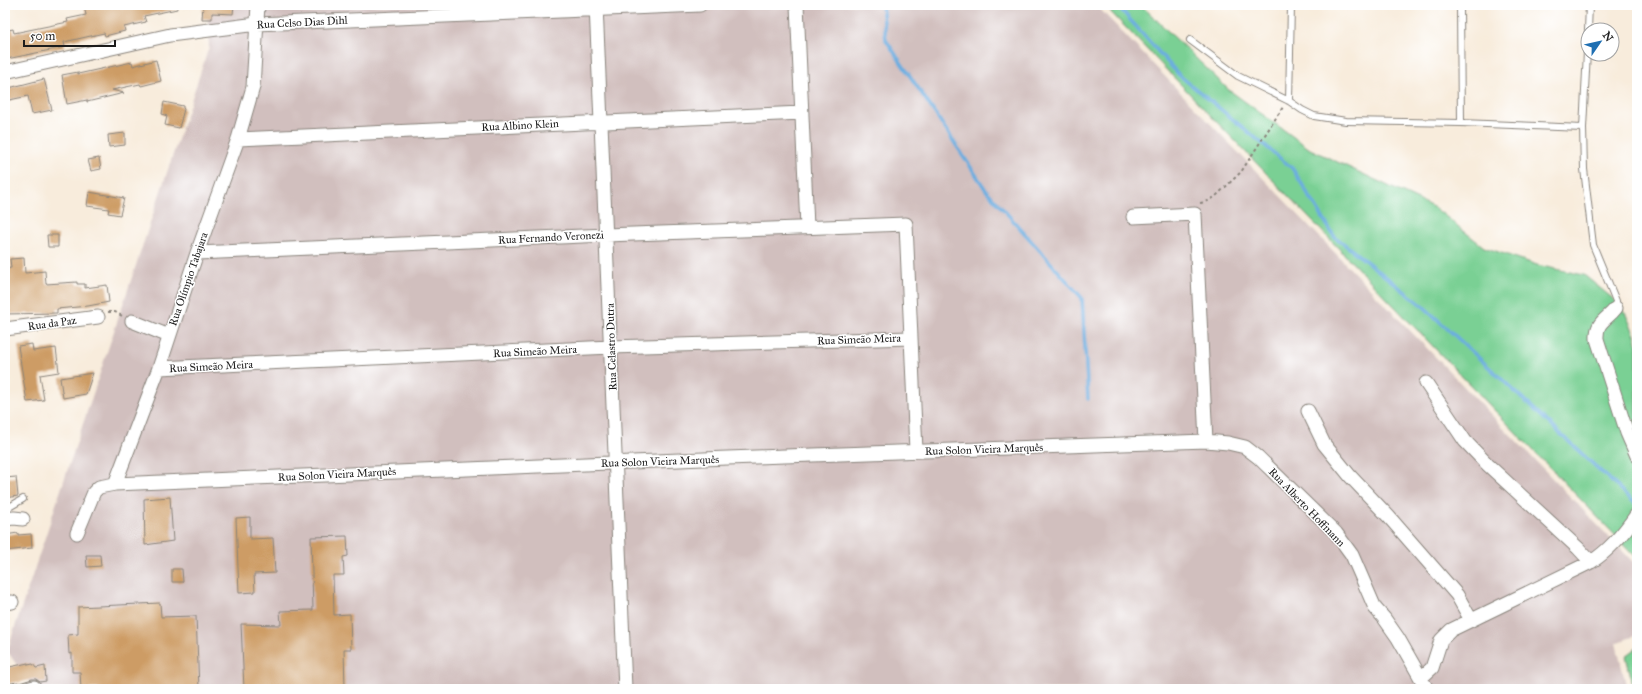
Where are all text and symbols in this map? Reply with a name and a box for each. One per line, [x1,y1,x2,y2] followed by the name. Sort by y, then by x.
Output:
[256,14,348,31] street label: Rua Celso Dias Dihl
[24,22,115,48] scale bar
[1580,22,1620,62] north arrow
[30,29,55,43] text: 50 m
[1600,29,1616,45] text: N
[481,117,559,134] street label: Rua Albino Klein
[498,228,604,247] street label: Rua Fernando Veronezi
[166,230,211,328] street label: Rua Olímpio Tabajara
[603,303,620,391] street label: Rua Celastro Dutra
[27,314,77,333] street label: Rua da Paz
[817,332,902,347] street label: Rua Simeão Meira
[493,343,578,360] street label: Rua Simeão Meira
[169,358,254,375] street label: Rua Simeão Meira
[925,441,1043,459] street label: Rua Solon Vieira Marquês
[601,453,719,471] street label: Rua Solon Vieira Marquês
[278,465,397,485] street label: Rua Solon Vieira Marquês
[1266,465,1348,549] street label: Rua Alberto Hoffmann

